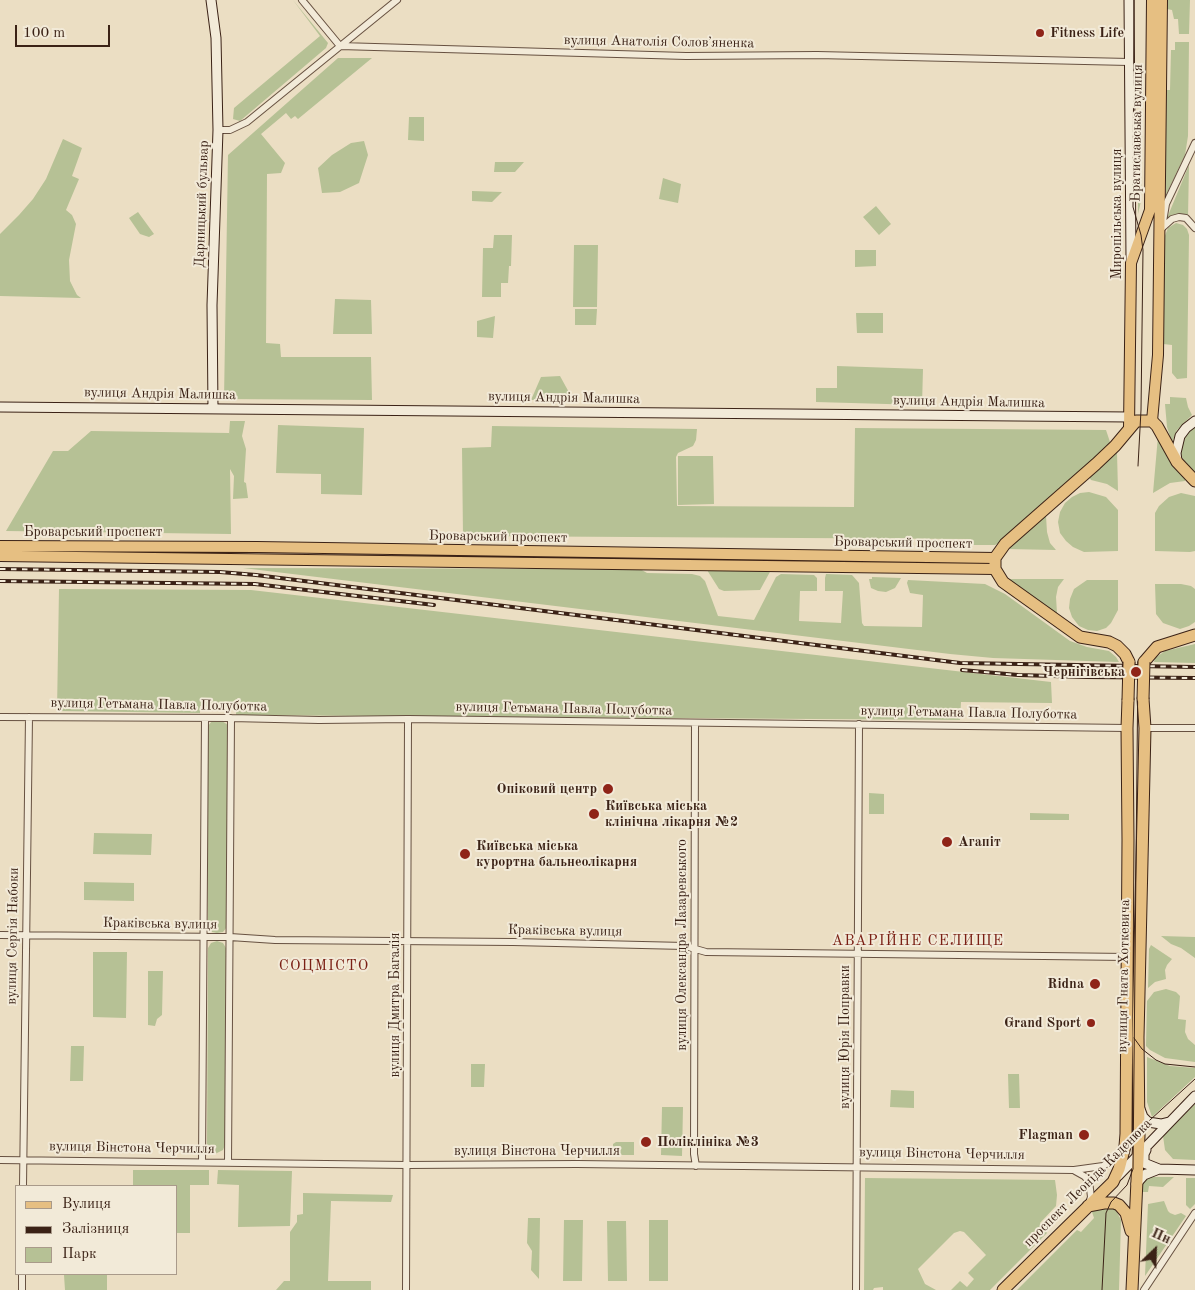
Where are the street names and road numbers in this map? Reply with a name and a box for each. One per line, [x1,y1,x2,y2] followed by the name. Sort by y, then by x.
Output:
[564,32,754,52] street label: вулиця Анатолія Соловʼяненка
[1127,64,1147,202] street label: Братиславська вулиця
[191,140,213,268] street label: Дарницький бульвар
[1109,148,1125,280] street label: Миропільська вулиця
[84,384,236,404] street label: вулиця Андрія Малишка
[488,388,640,408] street label: вулиця Андрія Малишка
[893,392,1045,412] street label: вулиця Андрія Малишка
[24,524,162,540] street label: Броварський проспект
[429,527,567,547] street label: Броварський проспект
[834,533,972,553] street label: Броварський проспект
[51,695,267,715] street label: вулиця Гетьмана Павла Полуботка
[456,699,672,719] street label: вулиця Гетьмана Павла Полуботка
[861,703,1077,723] street label: вулиця Гетьмана Павла Полуботка
[674,839,690,1051] street label: вулиця Олександра Лазаревського
[3,867,23,1005] street label: вулиця Сергія Набоки
[1114,899,1134,1053] street label: вулиця Гната Хоткевича
[103,915,217,933] street label: Краківська вулиця
[508,922,622,940] street label: Краківська вулиця
[387,933,403,1077] street label: вулиця Дмитра Багалія
[837,965,853,1109] street label: вулиця Юрія Поправки
[1020,1115,1156,1251] street label: проспект Леоніда Каденюка
[49,1138,215,1158] street label: вулиця Вінстона Черчилля
[454,1143,620,1159] street label: вулиця Вінстона Черчилля
[859,1144,1025,1164] street label: вулиця Вінстона Черчилля

